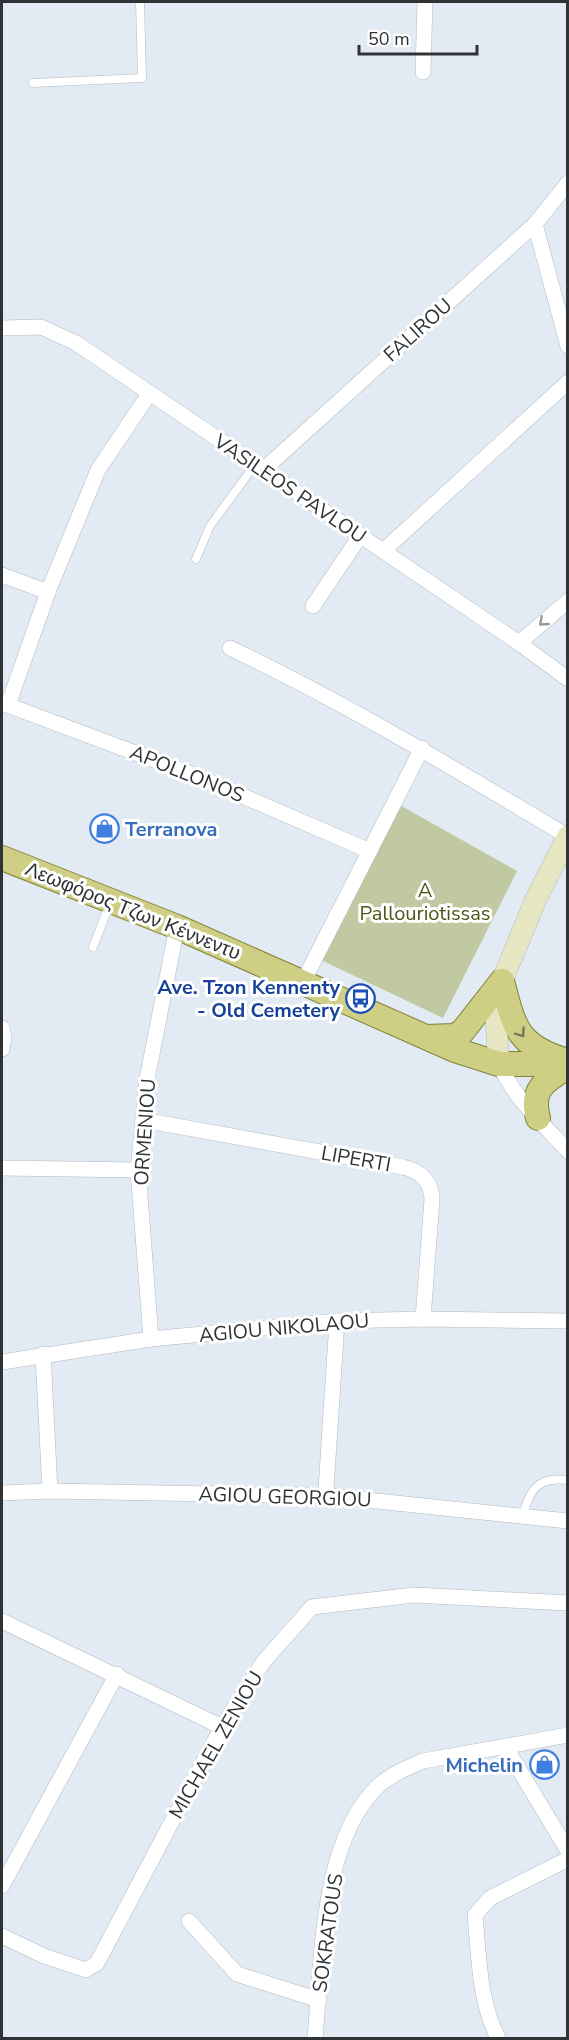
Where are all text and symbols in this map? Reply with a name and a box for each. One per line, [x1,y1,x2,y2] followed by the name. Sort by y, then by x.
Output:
[359,18,478,56] scale bar
[368,27,410,51] text: 50 m
[378,292,458,368] street label: FALIROU
[208,427,371,550] street label: VASILEOS PAVLOU
[539,615,550,626] one-way arrow
[126,739,248,809] street label: APOLLONOS
[88,813,120,845] shop icon: Terranova
[125,816,218,843] place label: Terranova
[21,855,245,967] street label: Λεωφόρος Τζων Κέννεντυ
[360,877,490,927] park label: A Pallouriotissas
[157,974,340,1024] place label: Ave. Tzon Kennenty - Old Cemetery
[345,982,377,1014] bus stop icon: Ave. Tzon Kennenty - Old Cemetery
[514,1027,525,1038] one-way arrow
[128,1078,162,1186] street label: ORMENIOU
[319,1140,393,1178] street label: LIPERTI
[198,1307,370,1349] street label: AGIOU NIKOLAOU
[198,1480,372,1514] street label: AGIOU GEORGIOU
[163,1666,269,1824] street label: MICHAEL ZENIOU
[528,1749,560,1781] shop icon: Michelin
[445,1752,523,1779] place label: Michelin
[306,1872,350,1994] street label: SOKRATOUS

